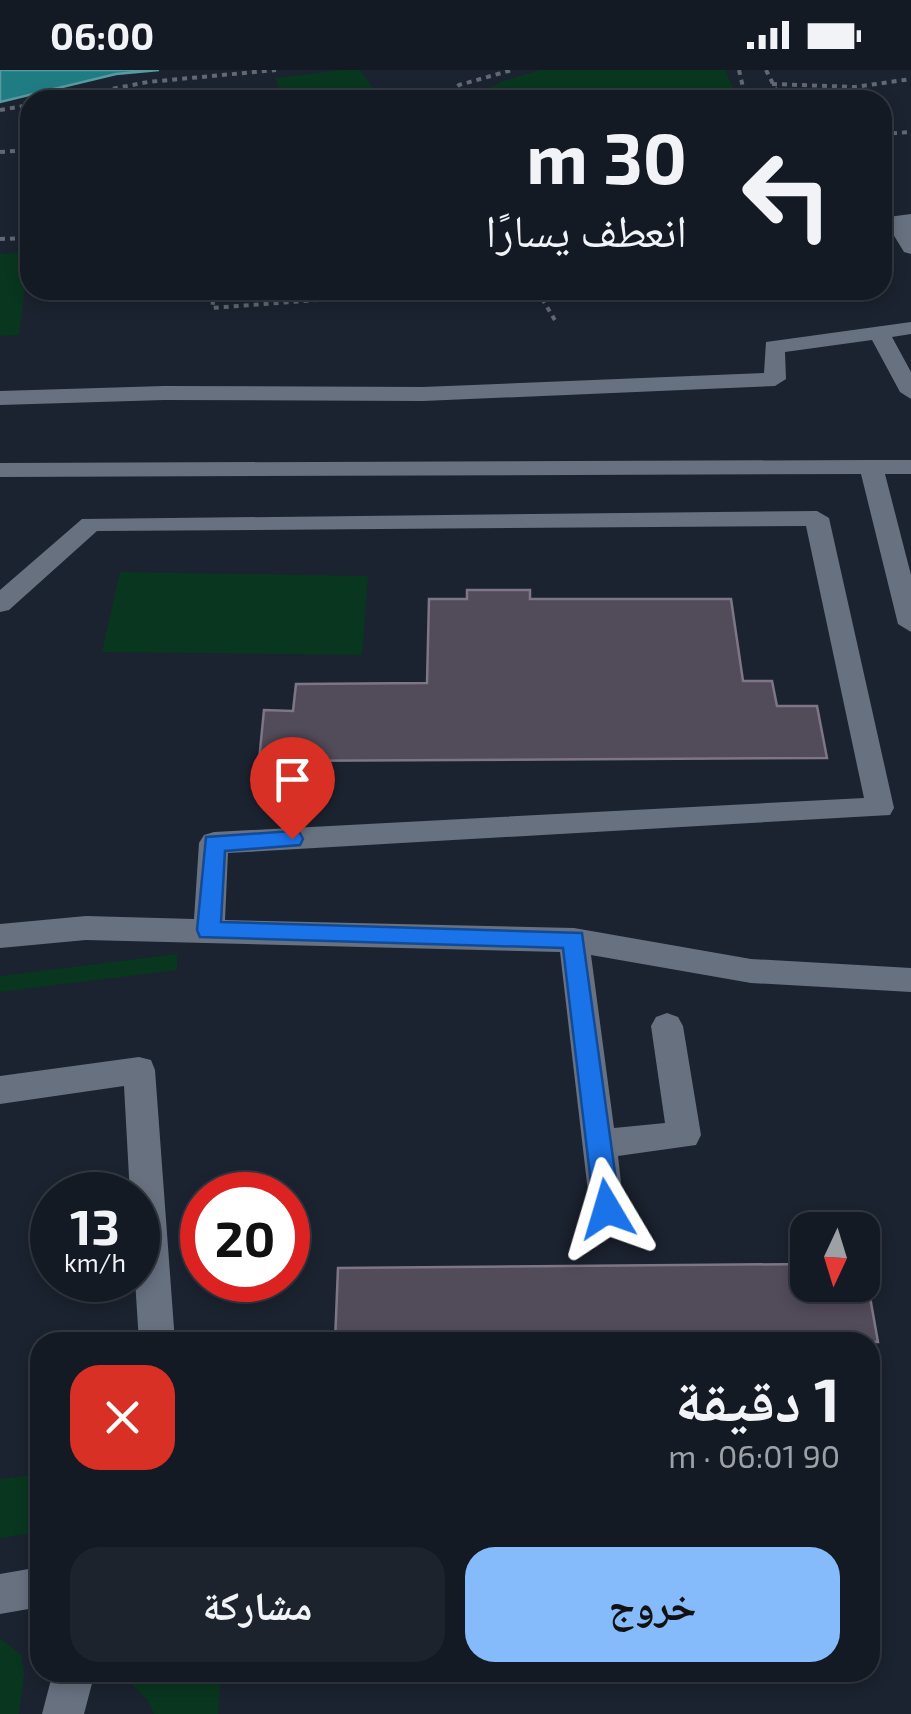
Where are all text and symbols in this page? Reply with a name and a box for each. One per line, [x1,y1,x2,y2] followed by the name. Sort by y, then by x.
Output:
[50,12,154,58] text: 06:00
[526,114,687,198] text: 30 m
[722,130,852,260] icon: left
[485,202,687,256] text: انعطف يسارًا
[250,737,335,840] pin
[265,752,320,807] icon: arrive
[555,1157,659,1261] position arrow
[180,1172,310,1302] speed limit sign: 20
[70,1195,120,1255] text: 13
[790,1212,880,1302] north arrow
[790,1212,880,1302] map controls
[64,1247,126,1277] text: km/h
[675,1362,840,1434] text: 1 دقيقة
[70,1365,175,1470] button: close
[668,1436,840,1474] text: 90 m · 06:01
[70,1547,445,1662] button: مشاركة
[465,1547,840,1662] button: خروج

